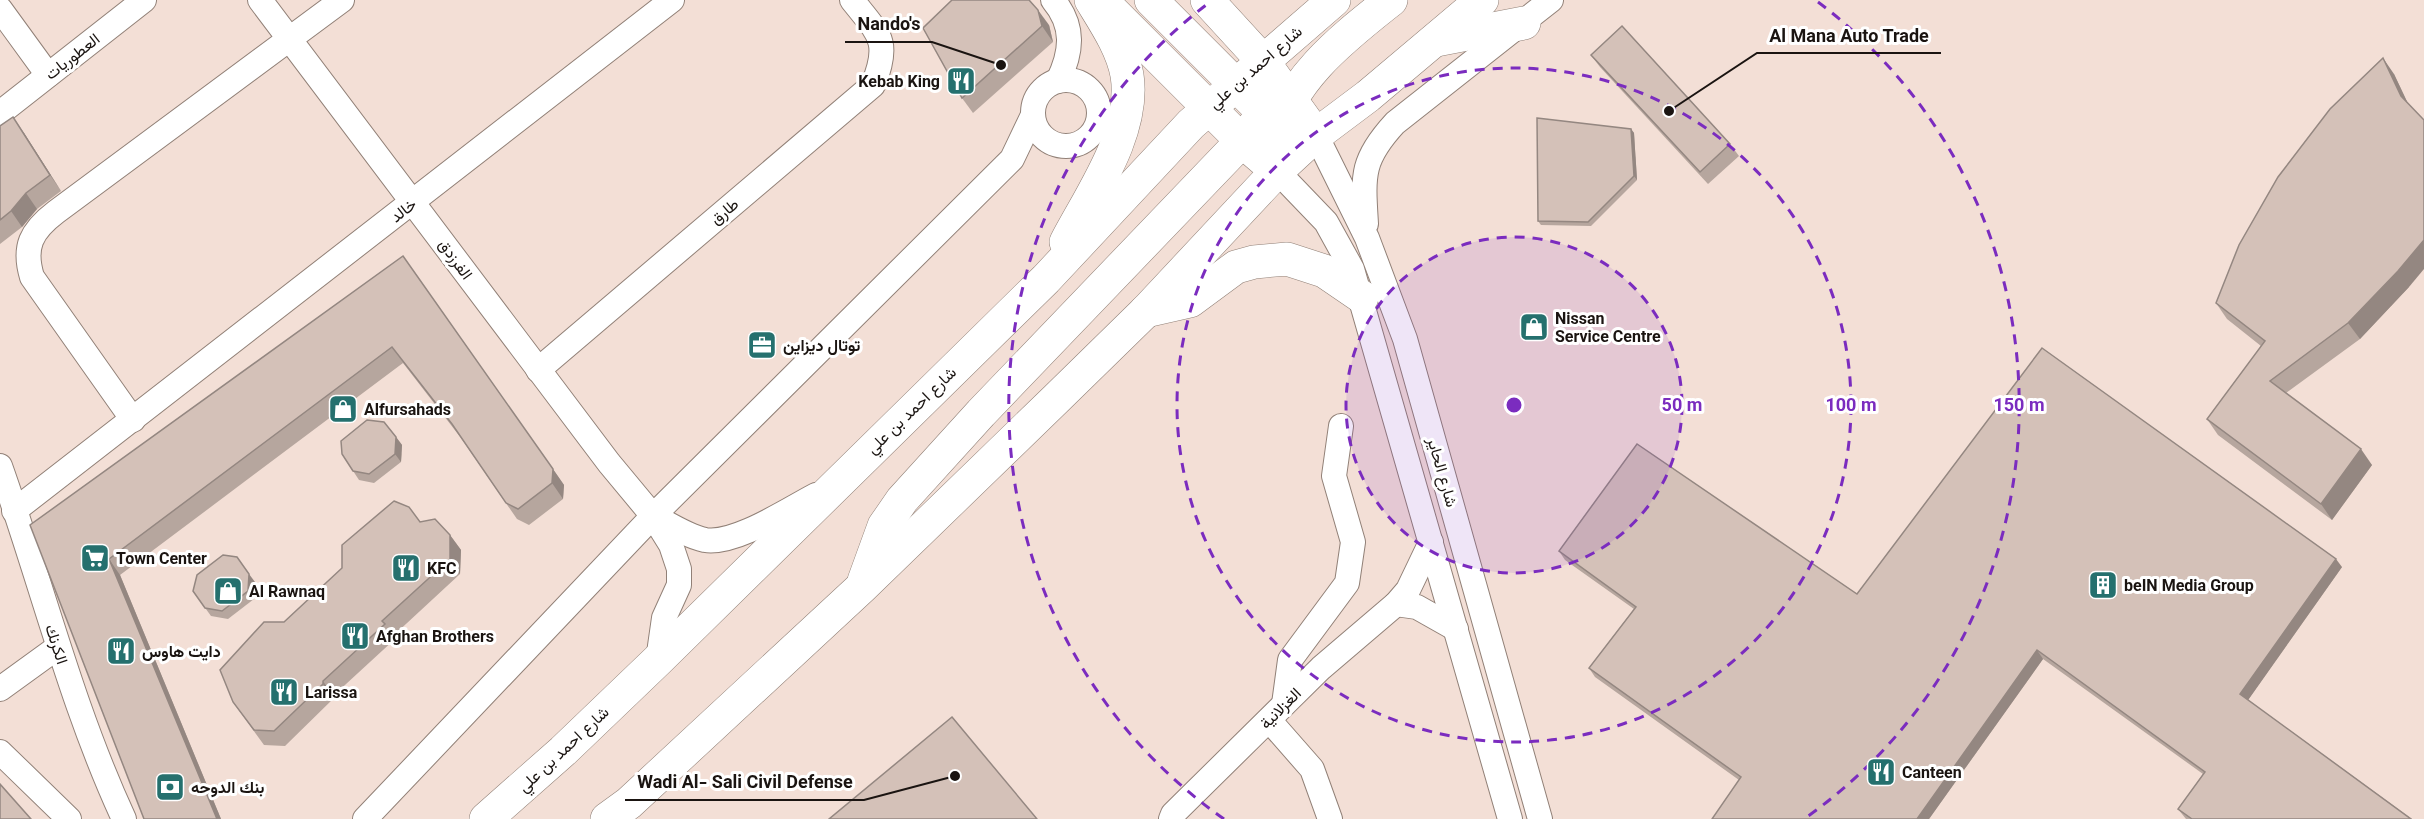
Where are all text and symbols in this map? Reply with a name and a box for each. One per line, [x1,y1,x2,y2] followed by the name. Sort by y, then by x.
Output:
[845,6,932,42] callout: Nando's
[858,12,920,40] text: Nando's
[1757,17,1941,53] callout: Al Mana Auto Trade
[1204,21,1309,117] street label: شارع احمد بن علي
[1769,24,1929,52] text: Al Mana Auto Trade
[41,28,106,88] street label: العطوريات
[945,65,977,97] restaurant icon: Kebab King
[858,71,940,96] place label: Kebab King
[386,193,423,230] street label: خالد
[706,193,745,232] street label: طارق
[431,235,477,286] street label: الفرزدق
[1555,308,1661,351] place label: Nissan Service Centre
[1518,311,1550,343] shop icon: Nissan Service Centre
[746,329,778,361] office icon: توتال ديزاين
[783,335,860,360] place label: توتال ديزاين
[862,362,964,462] street label: شارع احمد بن علي
[327,393,359,425] shop icon: Alfursahads
[1662,393,1702,421] text: 50 m
[1825,393,1877,421] text: 100 m
[1993,393,2045,421] text: 150 m
[1504,395,1524,415] centre of rings
[364,399,451,424] place label: Alfursahads
[1418,434,1462,511] street label: شارع الحاير
[79,542,111,574] supermarket icon: Town Center
[116,548,207,573] place label: Town Center
[390,552,422,584] restaurant icon: KFC
[427,558,456,583] place label: KFC
[2087,569,2119,601] building icon: beIN Media Group
[212,575,244,607] shop icon: Al Rawnaq
[2124,575,2254,600] place label: beIN Media Group
[249,581,325,606] place label: Al Rawnaq
[339,620,371,652] restaurant icon: Afghan Brothers
[36,622,73,668] street label: الكرنك
[376,626,494,651] place label: Afghan Brothers
[105,635,137,667] restaurant icon: دايت هاوس
[142,641,221,666] place label: دايت هاوس
[268,676,300,708] restaurant icon: Larissa
[305,682,358,707] place label: Larissa
[1255,683,1308,736] street label: الغزلانية
[513,702,616,800] street label: شارع احمد بن علي
[1865,756,1897,788] restaurant icon: Canteen
[1902,762,1962,787] place label: Canteen
[625,764,864,800] callout: Wadi Al- Sali Civil Defense
[637,770,853,798] text: Wadi Al- Sali Civil Defense
[154,771,186,803] bank icon: بنك الدوحه
[191,777,265,802] place label: بنك الدوحه

